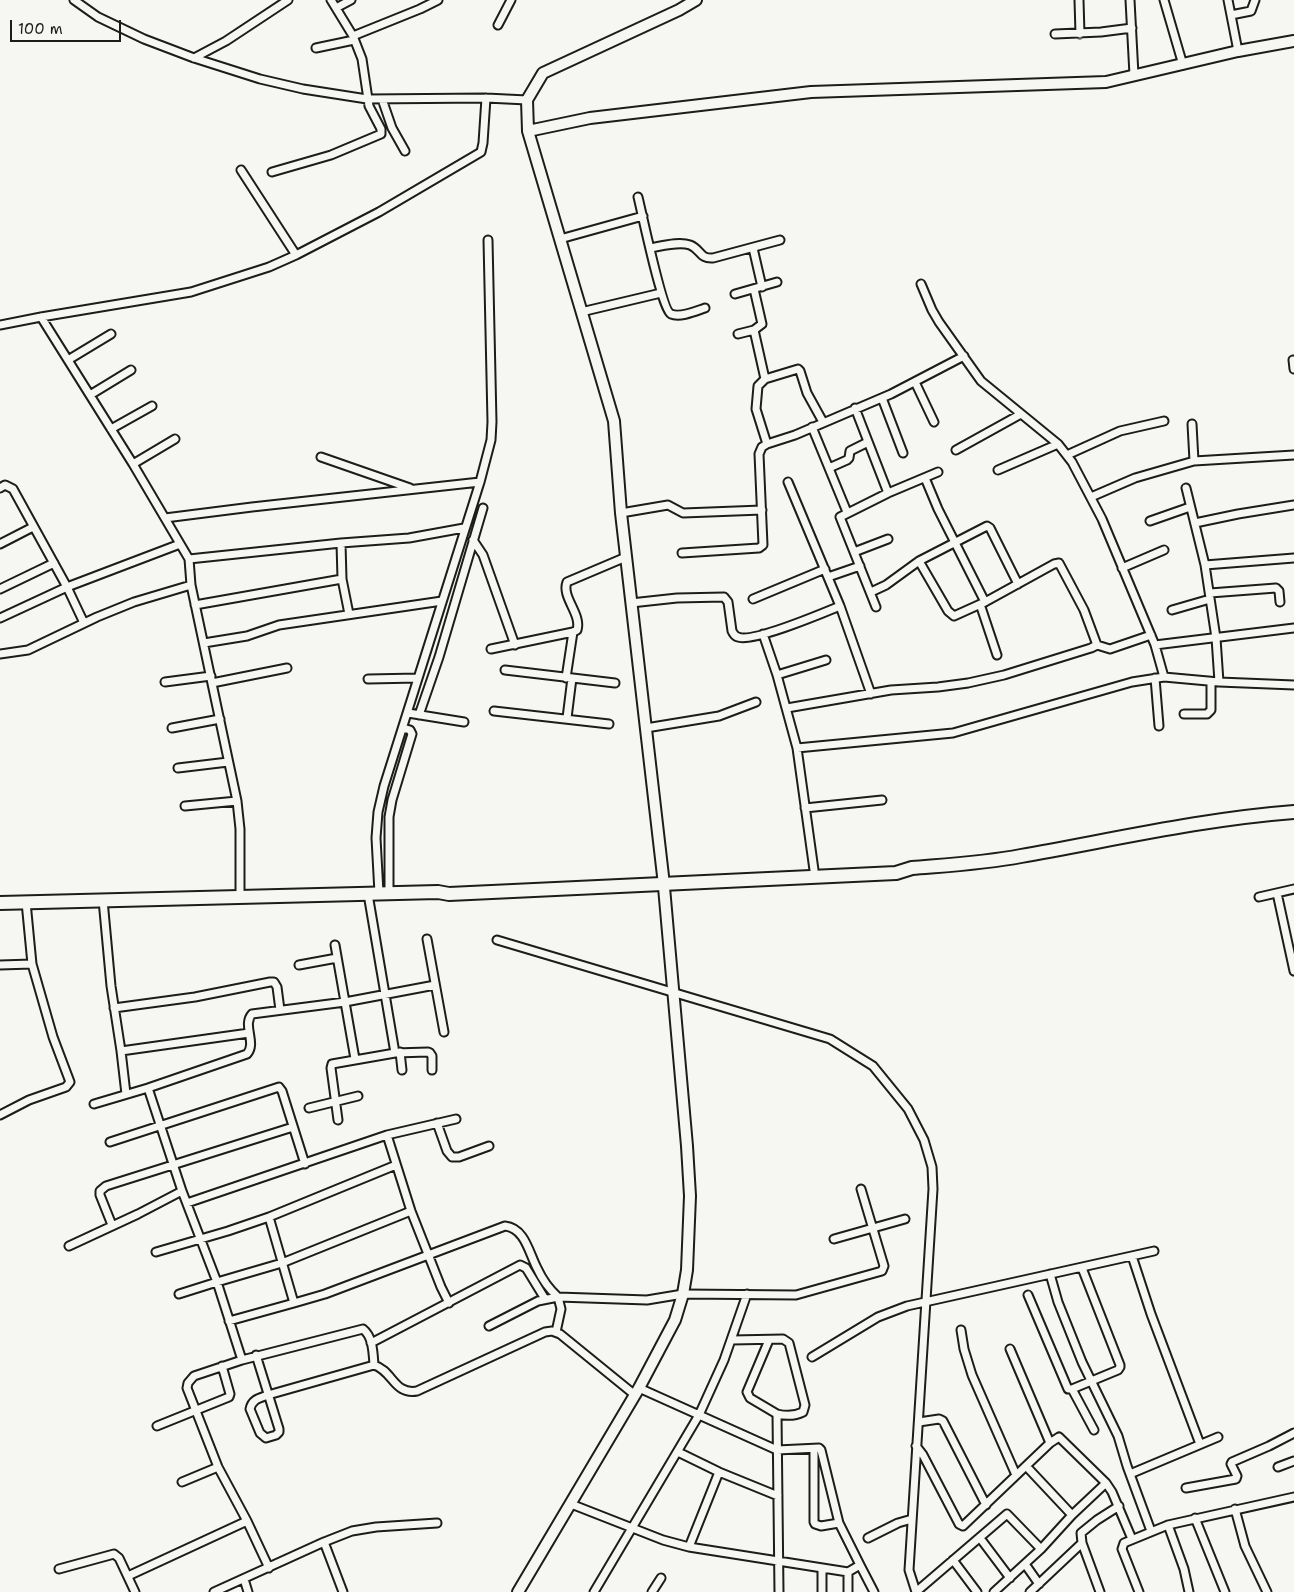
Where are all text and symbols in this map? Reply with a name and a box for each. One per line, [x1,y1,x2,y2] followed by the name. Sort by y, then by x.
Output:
[12,10,124,42] scale bar
[18,19,63,39] text: 100 m

